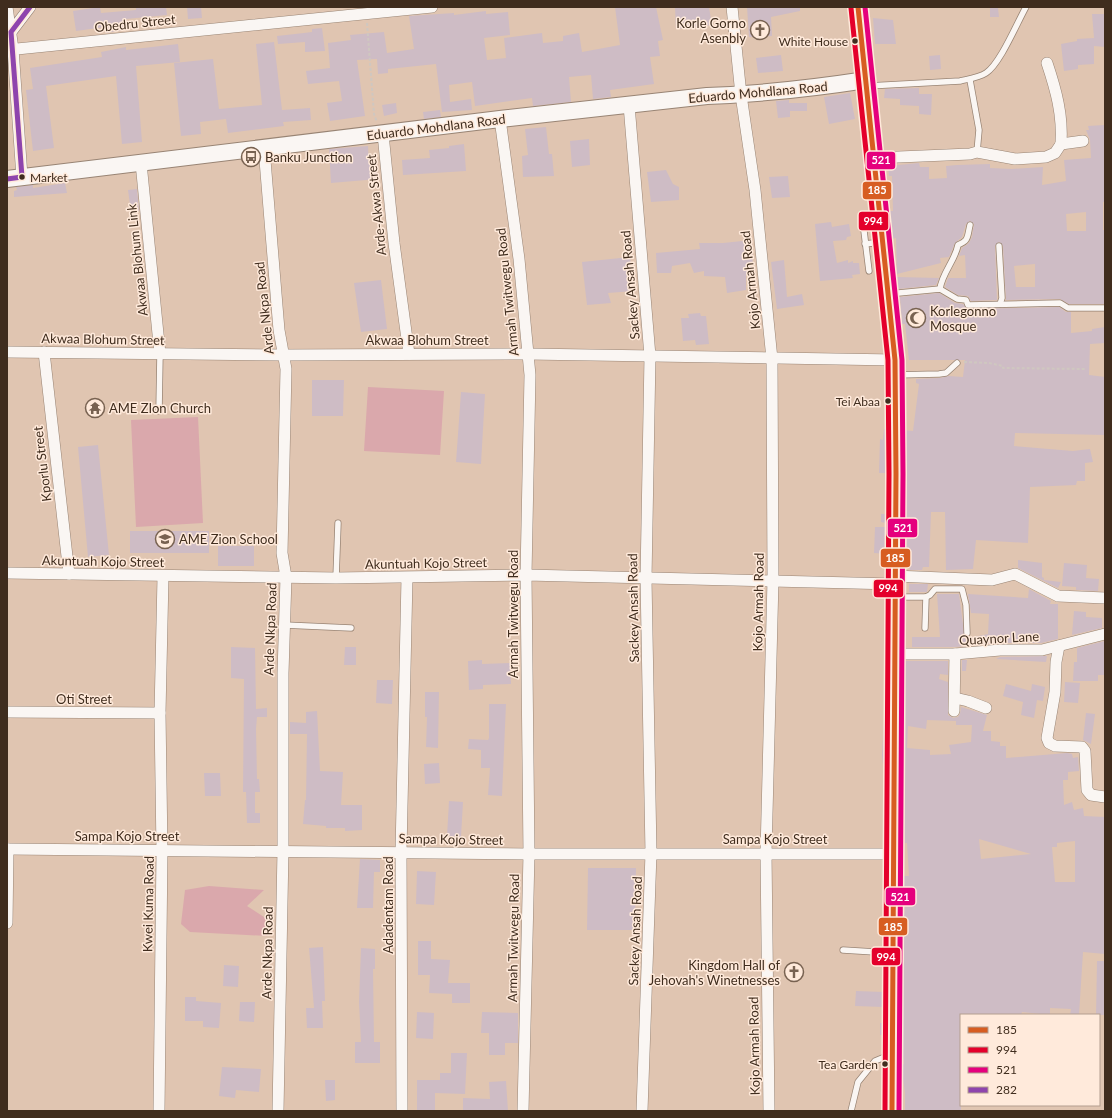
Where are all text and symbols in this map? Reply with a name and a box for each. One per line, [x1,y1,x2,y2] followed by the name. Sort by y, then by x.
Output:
[94,11,177,35] street label: Obedru Street
[676,15,746,46] place label: Korle Gorno Asenbly
[749,19,771,41] church icon: Korle Gorno Asenbly
[778,34,848,49] place label: White House
[850,36,860,46] marker: White House
[688,78,828,106] street label: Eduardo Mohdlana Road
[366,111,506,143] street label: Eduardo Mohdlana Road
[240,146,262,168] bus stop icon: Banku Junction
[265,149,352,165] place label: Banku Junction
[866,151,896,170] line badge: 521
[363,153,389,256] street label: Arde-Akwa Street
[871,153,891,166] text: 521
[30,170,68,185] place label: Market
[17,172,27,182] marker: Market
[862,181,892,200] line badge: 185
[867,183,887,196] text: 185
[123,203,151,317] street label: Akwaa Blohum Link
[858,211,889,231] line badge: 994
[863,214,883,227] text: 994
[492,227,522,357] street label: Armah Twitwegu Road
[617,230,643,340] street label: Sackey Ansah Road
[737,230,763,330] street label: Kojo Armah Road
[251,261,277,355] street label: Arde Nkpa Road
[930,303,996,334] place label: Korlegonno Mosque
[905,307,927,329] mosque icon: Korlegonno Mosque
[41,330,165,348] street label: Akwaa Blohum Street
[365,332,489,348] street label: Akwaa Blohum Street
[836,394,880,409] place label: Tei Abaa
[883,396,893,406] marker: Tei Abaa
[84,397,106,419] temple icon: AME ZIon Church
[109,400,211,416] place label: AME ZIon Church
[29,425,55,503] street label: Kporlu Street
[887,518,918,538] line badge: 521
[893,521,913,534] text: 521
[154,528,176,550] school or university icon: AME Zion School
[179,531,278,547] place label: AME Zion School
[880,548,911,568] line badge: 185
[505,550,521,678] street label: Armah Twitwegu Road
[885,551,905,564] text: 185
[42,552,165,570] street label: Akuntuah Kojo Street
[749,552,767,652] street label: Kojo Armah Road
[624,553,642,663] street label: Sackey Ansah Road
[365,554,488,572] street label: Akuntuah Kojo Street
[873,579,904,598] line badge: 994
[878,581,898,594] text: 994
[260,582,280,676] street label: Arde Nkpa Road
[959,628,1040,648] street label: Quaynor Lane
[56,691,112,707] street label: Oti Street
[75,828,180,844] street label: Sampa Kojo Street
[399,830,504,848] street label: Sampa Kojo Street
[723,831,828,847] street label: Sampa Kojo Street
[139,856,157,952] street label: Kwei Kuma Road
[380,856,396,954] street label: Adadentam Road
[504,874,522,1002] street label: Armah Twitwegu Road
[625,876,645,986] street label: Sackey Ansah Road
[885,887,916,906] line badge: 521
[890,890,910,903] text: 521
[258,906,276,1000] street label: Arde Nkpa Road
[878,917,908,936] line badge: 185
[883,920,903,933] text: 185
[871,947,901,966] line badge: 994
[876,950,896,963] text: 994
[649,957,780,988] place label: Kingdom Hall of Jehovah's Winetnesses
[783,961,805,983] church icon: Kingdom Hall of Jehovah's Winetnesses
[745,996,763,1096] street label: Kojo Armah Road
[960,1014,1100,1106] legend
[996,1022,1017,1037] text: 185
[996,1042,1017,1057] text: 994
[818,1057,878,1072] place label: Tea Garden
[880,1059,890,1069] marker: Tea Garden
[996,1062,1017,1077] text: 521
[996,1082,1017,1097] text: 282

